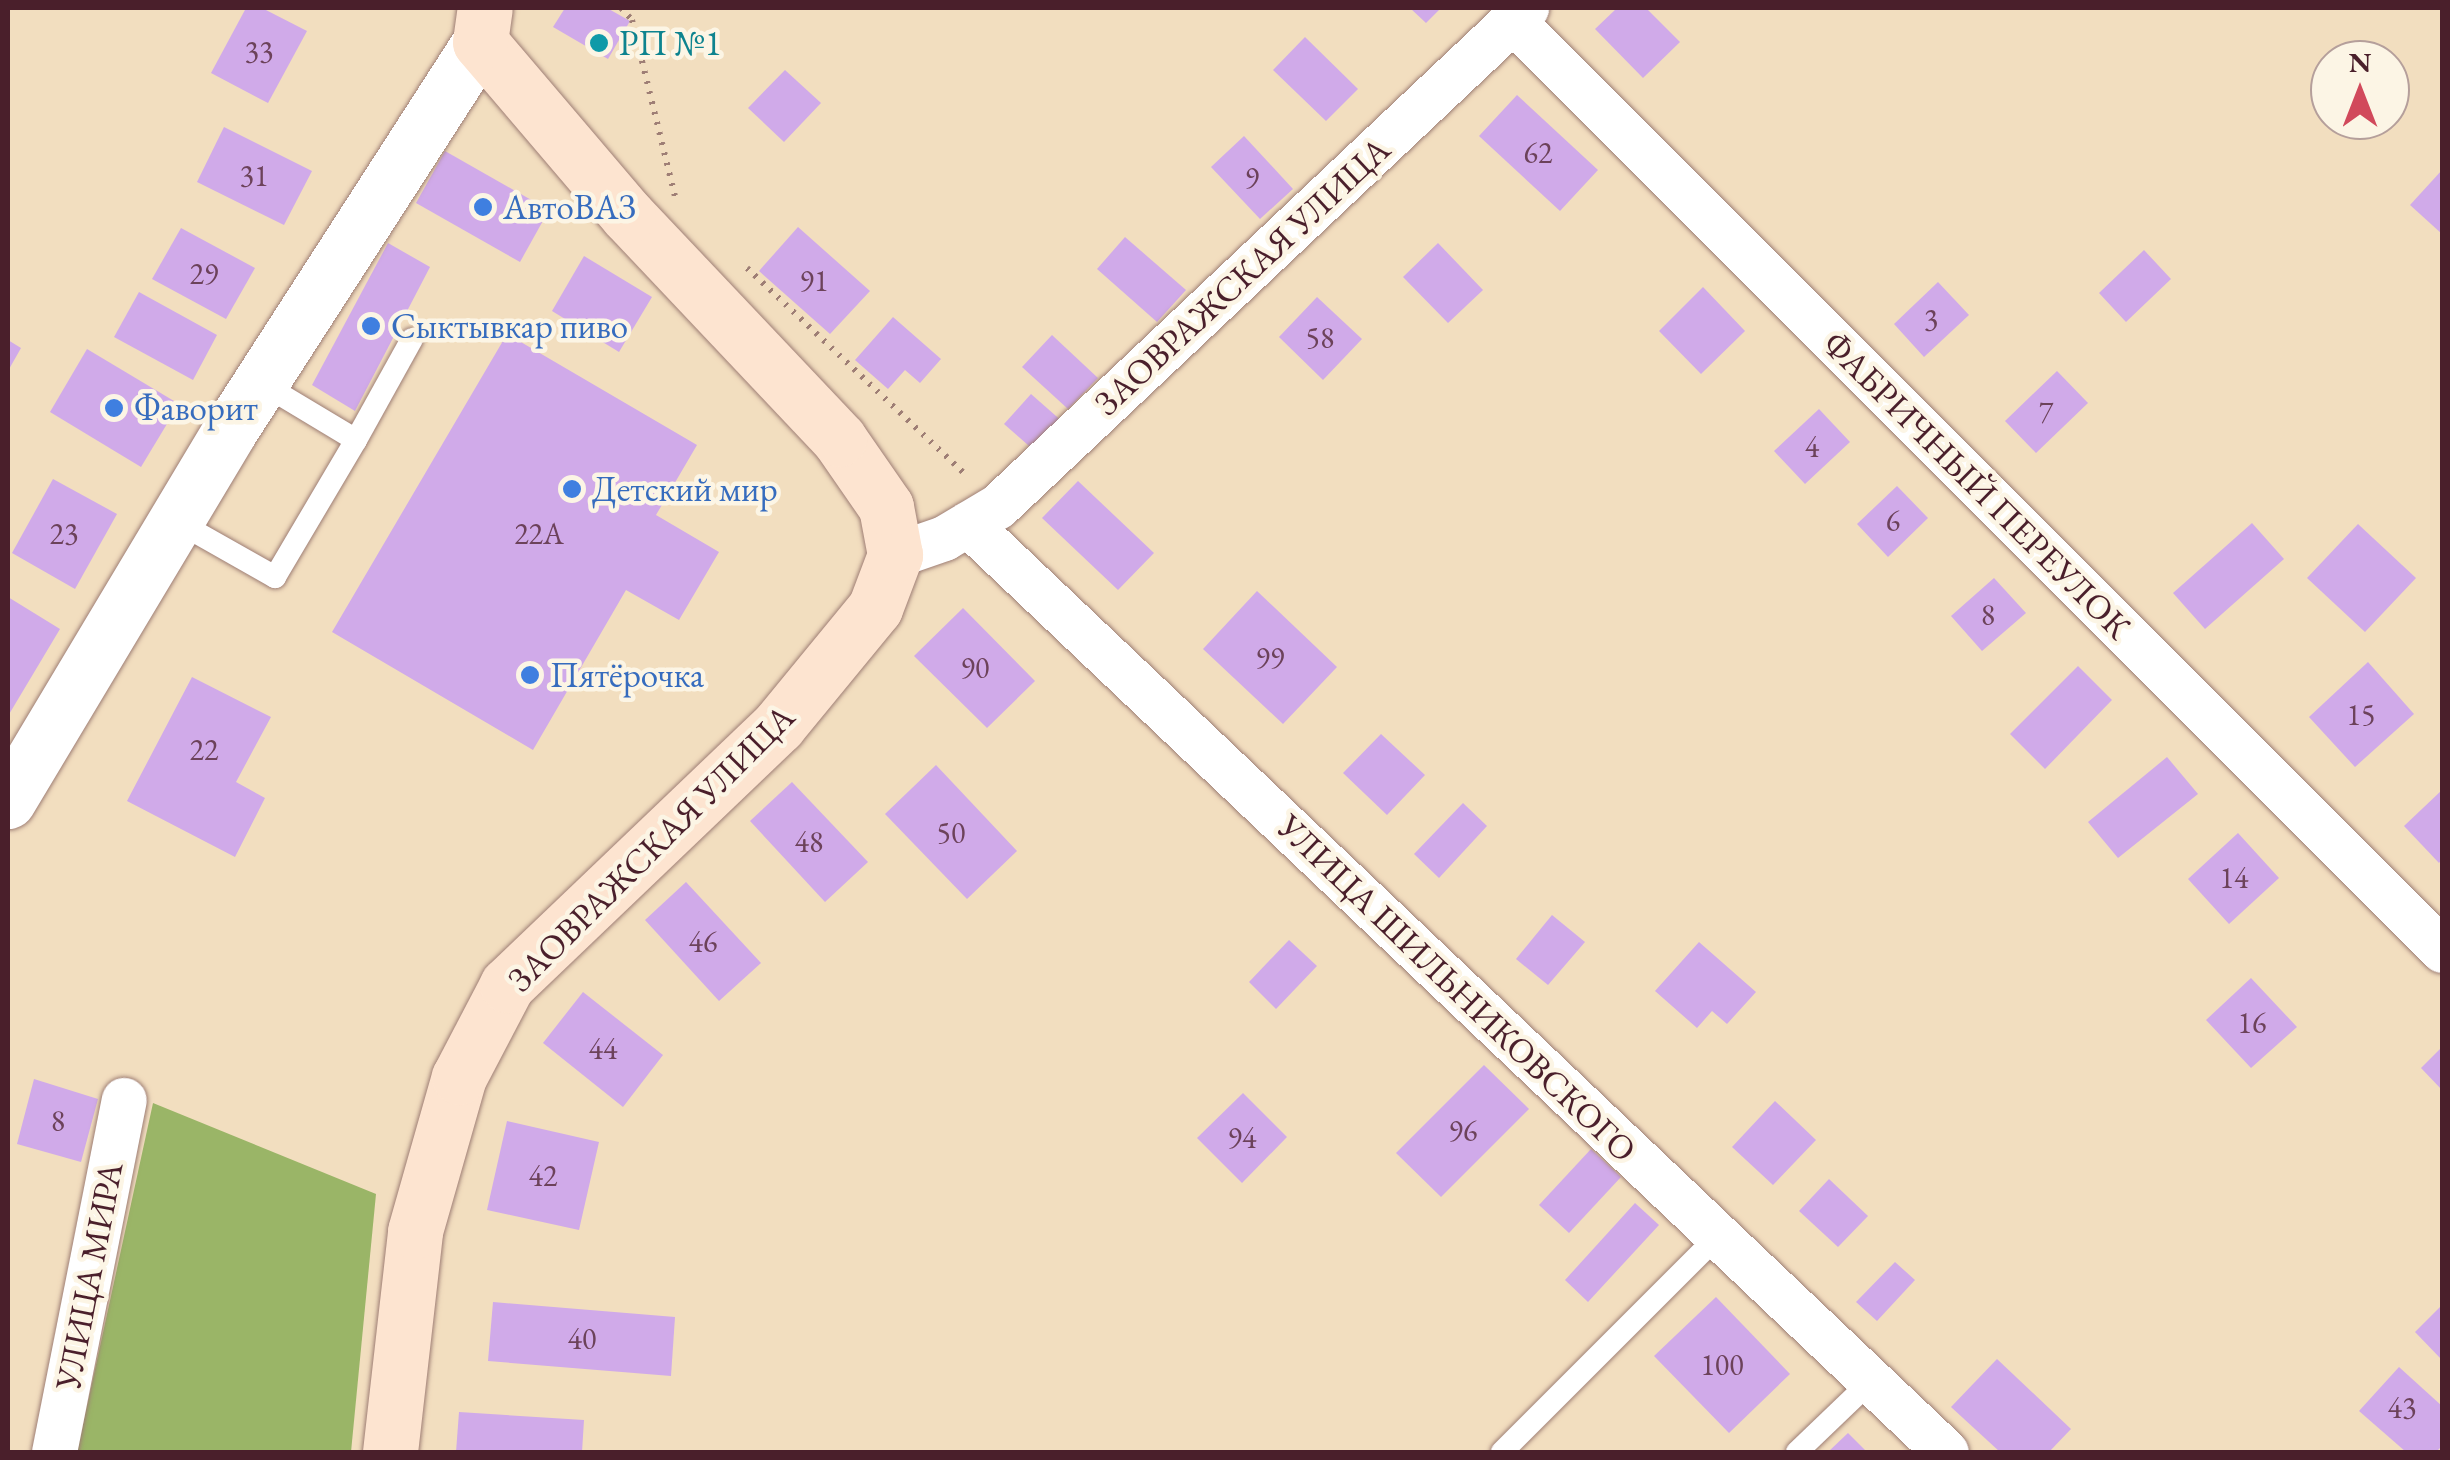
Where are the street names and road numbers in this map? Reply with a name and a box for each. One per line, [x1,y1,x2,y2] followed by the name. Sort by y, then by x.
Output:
[1086,128,1398,424] street label: ЗАОВРАЖСКАЯ УЛИЦА
[1814,322,2140,648] street label: ФАБРИЧНЫЙ ПЕРЕУЛОК
[499,696,803,1000] street label: ЗАОВРАЖСКАЯ УЛИЦА
[1269,805,1645,1171] street label: УЛИЦА ШИЛЬНИКОВСКОГО
[46,1158,132,1394] street label: УЛИЦА МИРА

